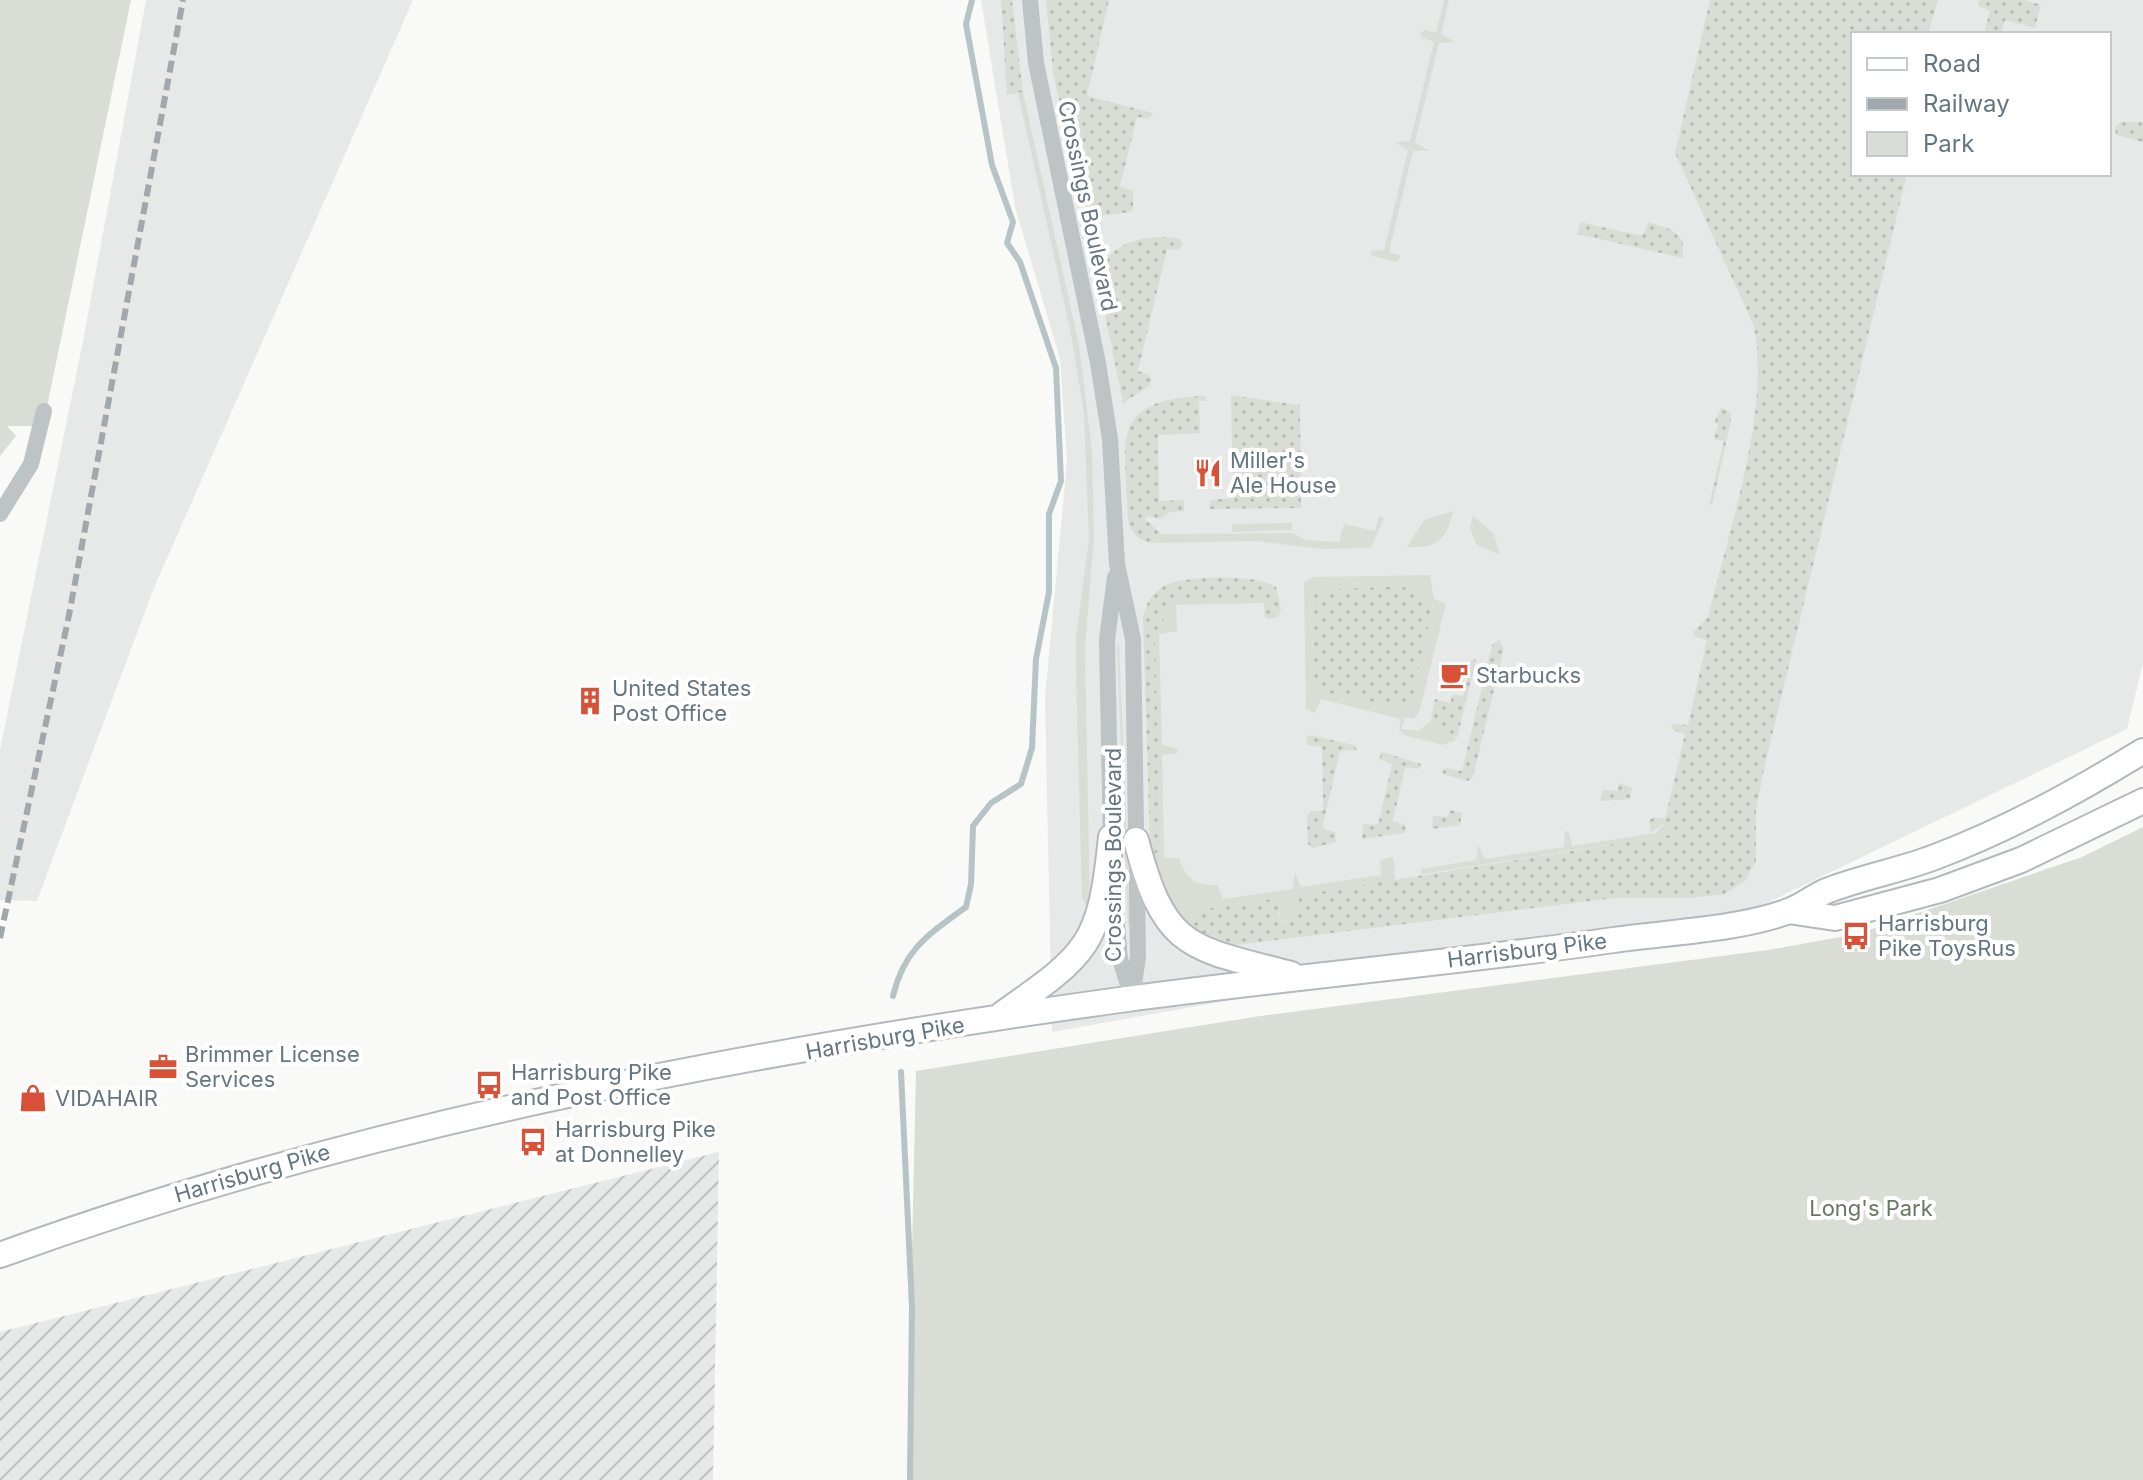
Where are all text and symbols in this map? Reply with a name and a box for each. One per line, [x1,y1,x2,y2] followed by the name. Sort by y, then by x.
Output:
[1851,32,2111,176] legend
[1923,49,1981,78] text: Road
[1923,89,2010,118] text: Railway
[1053,98,1123,314] street label: Crossings Boulevard
[1923,129,1974,158] text: Park
[1230,447,1337,498] place label: Miller's Ale House
[1193,458,1223,488] restaurant icon: Miller's Ale House
[1439,660,1469,690] cafe icon: Starbucks
[1476,662,1581,688] place label: Starbucks
[612,675,751,726] place label: United States Post Office
[575,686,605,716] building icon: United States Post Office
[1100,748,1126,962] street label: Crossings Boulevard
[1878,910,2016,961] place label: Harrisburg Pike ToysRus
[1841,921,1871,951] bus stop icon: Harrisburg Pike ToysRus
[1446,927,1608,973] street label: Harrisburg Pike
[804,1011,966,1065] street label: Harrisburg Pike
[185,1041,360,1092] place label: Brimmer License Services
[148,1052,178,1082] office icon: Brimmer License Services
[511,1059,672,1110] place label: Harrisburg Pike and Post Office
[474,1070,504,1100] bus stop icon: Harrisburg Pike and Post Office
[18,1083,48,1113] shop icon: VIDAHAIR
[55,1085,158,1111] place label: VIDAHAIR
[555,1116,716,1167] place label: Harrisburg Pike at Donnelley
[518,1127,548,1157] bus stop icon: Harrisburg Pike at Donnelley
[171,1138,333,1208] street label: Harrisburg Pike
[1809,1195,1933,1221] park label: Long's Park

